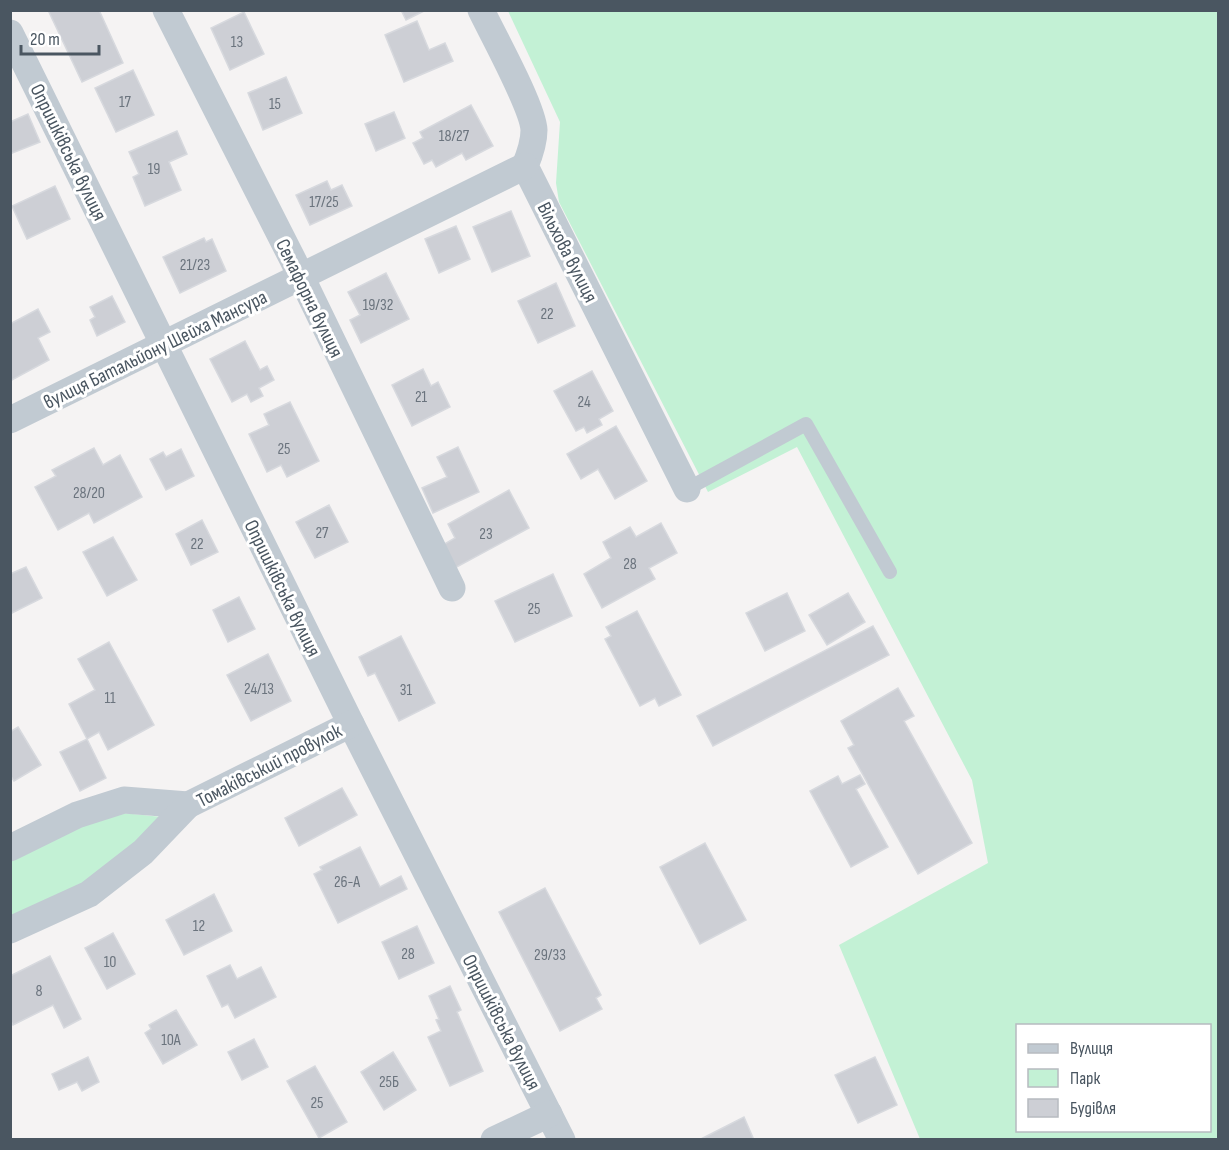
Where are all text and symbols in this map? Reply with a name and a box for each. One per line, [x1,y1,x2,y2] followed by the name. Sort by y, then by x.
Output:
[21,18,99,56] scale bar
[30,29,60,50] text: 20 m
[231,33,243,52] house number: 13
[25,80,112,225] street label: Опришківська вулиця
[119,93,132,112] house number: 17
[269,95,281,114] house number: 15
[439,127,470,146] house number: 18/27
[148,160,160,179] house number: 19
[309,193,339,212] house number: 17/25
[532,198,603,307] street label: Вільхова вулиця
[270,235,348,362] street label: Семафорна вулиця
[180,256,210,275] house number: 21/23
[40,285,271,415] street label: вулиця Батальйону Шейха Мансура
[363,296,393,315] house number: 19/32
[540,305,554,324] house number: 22
[415,388,428,407] house number: 21
[577,393,591,412] house number: 24
[277,440,291,459] house number: 25
[73,484,105,503] house number: 28/20
[239,516,326,661] street label: Опришківська вулиця
[315,524,329,543] house number: 27
[479,525,493,544] house number: 23
[190,535,204,554] house number: 22
[623,555,637,574] house number: 28
[527,600,541,619] house number: 25
[244,680,274,699] house number: 24/13
[400,681,413,700] house number: 31
[104,689,116,708] house number: 11
[193,719,346,813] street label: Томаківський провулок
[334,873,360,892] house number: 26-А
[193,917,205,936] house number: 12
[401,945,415,964] house number: 28
[534,946,566,965] house number: 29/33
[457,951,546,1094] street label: Опришківська вулиця
[104,953,116,972] house number: 10
[35,982,43,1001] house number: 8
[1016,1024,1211,1132] legend
[161,1031,181,1050] house number: 10А
[1070,1038,1113,1059] text: Вулиця
[1070,1068,1101,1089] text: Парк
[379,1073,399,1092] house number: 25Б
[310,1094,324,1113] house number: 25
[1070,1098,1116,1119] text: Будівля

